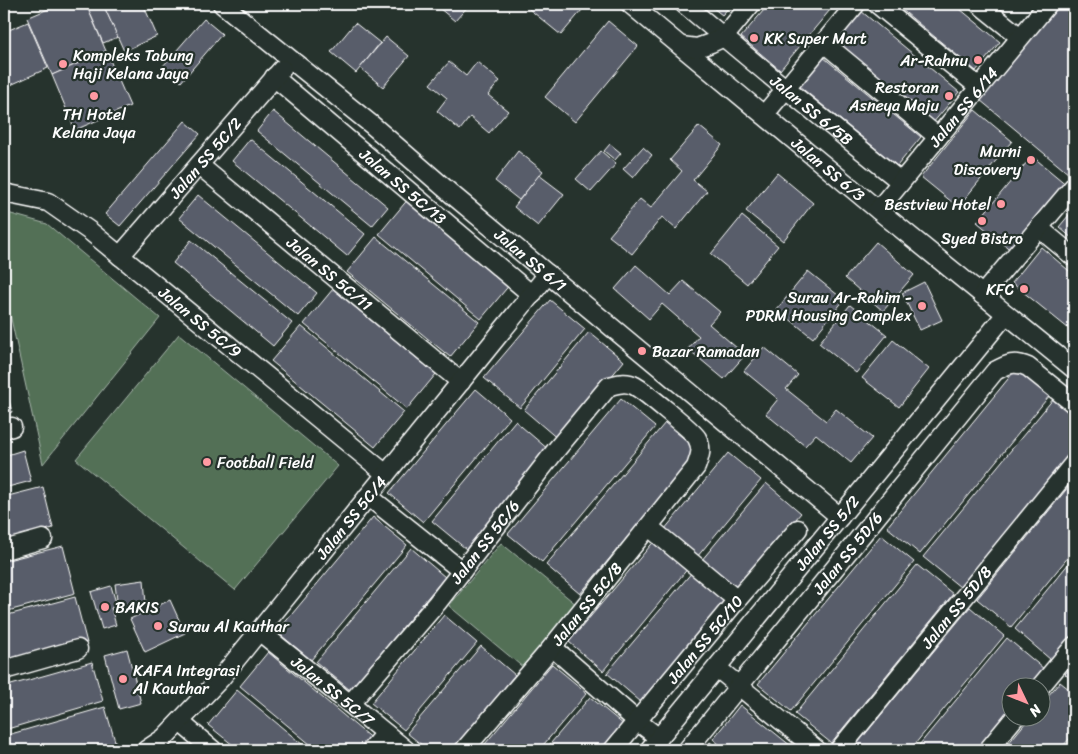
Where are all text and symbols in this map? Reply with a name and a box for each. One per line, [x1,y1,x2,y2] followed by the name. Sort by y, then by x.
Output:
[764,24,867,53] place label: KK Super Mart
[748,32,760,44] marker: KK Super Mart
[73,41,194,88] place label: Kompleks Tabung Haji Kelana Jaya
[899,46,968,75] place label: Ar-Rahnu
[972,54,984,66] marker: Ar-Rahnu
[57,58,69,70] marker: Kompleks Tabung Haji Kelana Jaya
[920,60,1006,154] street label: Jalan SS 6/14
[763,66,860,153] street label: Jalan SS 6/5B
[848,73,939,120] place label: Restoran Asneya Maju
[88,90,100,102] marker: TH Hotel Kelana Jaya
[943,90,955,102] marker: Restoran Asneya Maju
[52,100,137,147] place label: TH Hotel Kelana Jaya
[161,110,249,206] street label: Jalan SS 5C/2
[784,128,872,209] street label: Jalan SS 6/3
[954,137,1022,184] place label: Murni Discovery
[352,140,454,232] street label: Jalan SS 5C/13
[1025,154,1037,166] marker: Murni Discovery
[884,190,991,219] place label: Bestview Hotel
[995,198,1007,210] marker: Bestview Hotel
[976,215,988,227] marker: Syed Bistro
[487,220,574,299] street label: Jalan SS 6/1
[941,224,1023,253] place label: Syed Bistro
[279,228,380,318] street label: Jalan SS 5C/11
[986,275,1014,304] place label: KFC
[151,278,249,365] street label: Jalan SS 5C/9
[745,283,913,330] place label: Surau Ar-Rahim - PDRM Housing Complex
[1018,283,1030,295] marker: KFC
[916,300,928,312] marker: Surau Ar-Rahim - PDRM Housing Complex
[652,337,760,366] place label: Bazar Ramadan
[636,345,648,357] marker: Bazar Ramadan
[217,448,315,477] place label: Football Field
[201,456,213,468] marker: Football Field
[307,469,394,567] street label: Jalan SS 5C/4
[786,488,867,578] street label: Jalan SS 5/2
[442,493,527,591] street label: Jalan SS 5C/6
[804,505,890,602] street label: Jalan SS 5D/6
[543,555,630,653] street label: Jalan SS 5C/8
[912,558,1000,656] street label: Jalan SS 5D/8
[658,588,750,691] street label: Jalan SS 5C/10
[115,593,159,622] place label: BAKIS
[99,601,111,613] marker: BAKIS
[168,612,290,641] place label: Surau Al Kauthar
[152,620,164,632] marker: Surau Al Kauthar
[284,647,382,734] street label: Jalan SS 5C/7
[132,656,240,703] place label: KAFA Integrasi Al Kauthar
[117,673,129,685] marker: KAFA Integrasi Al Kauthar
[1000,676,1050,726] north arrow
[1022,698,1048,723] text: N

